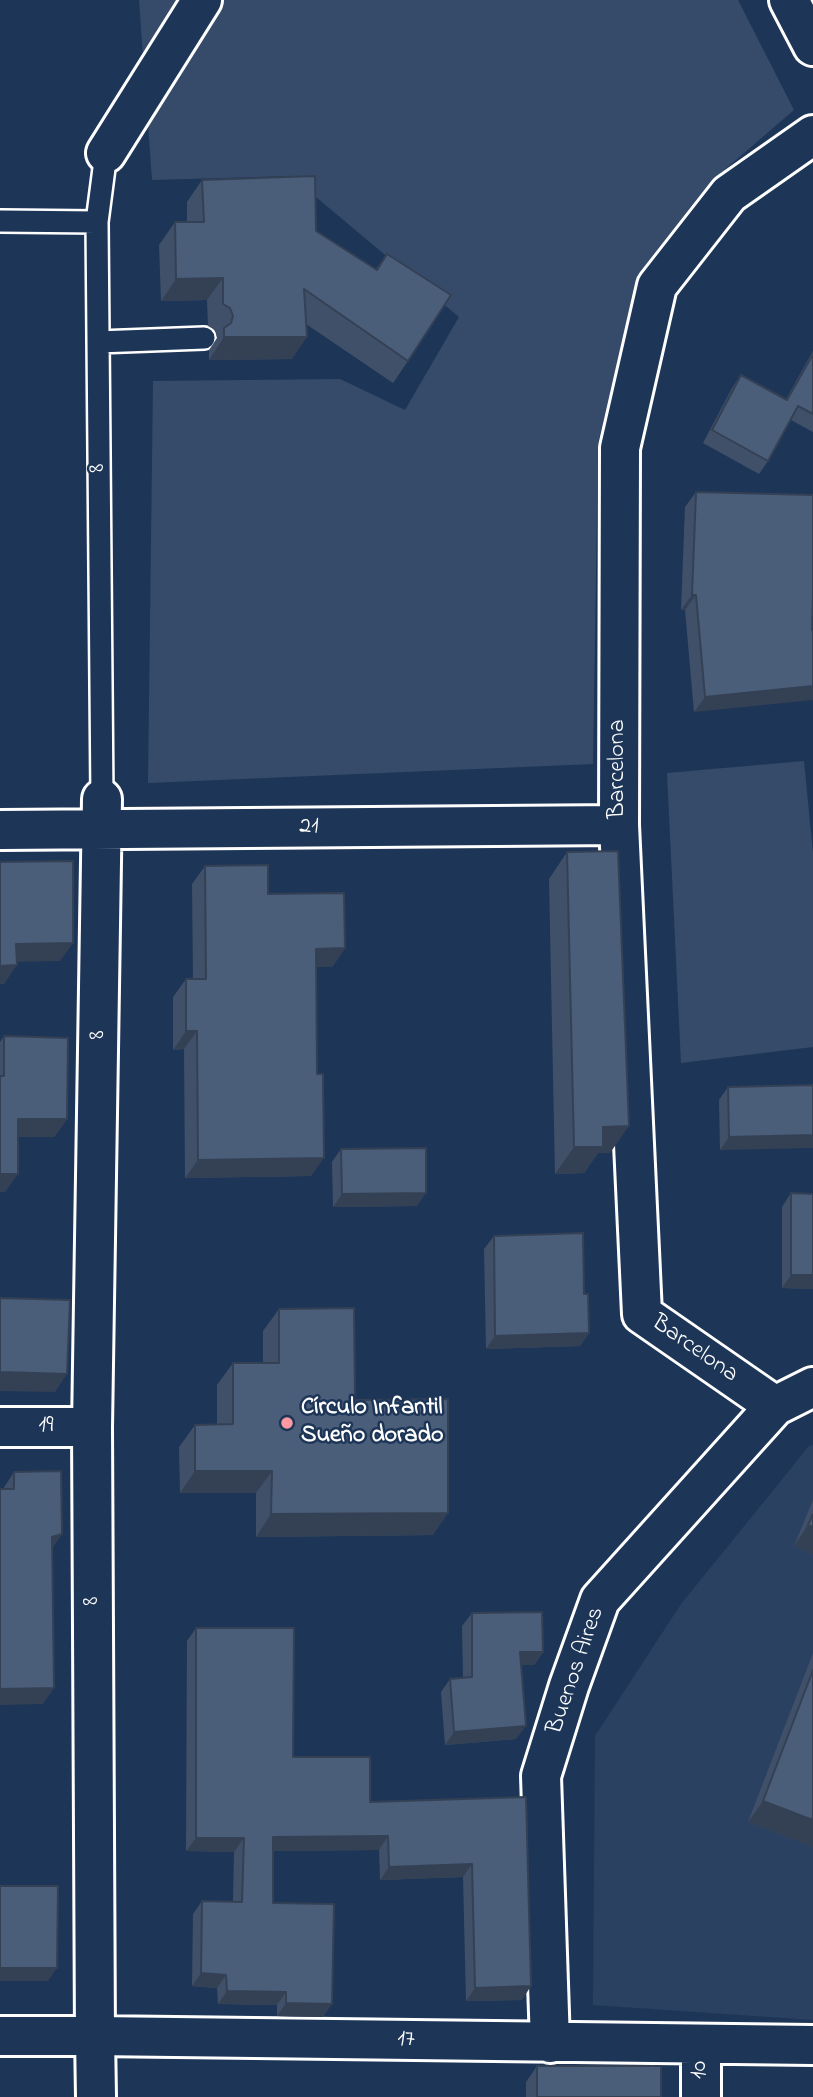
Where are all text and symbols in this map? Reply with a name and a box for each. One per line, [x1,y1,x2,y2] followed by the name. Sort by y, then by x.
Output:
[85,463,113,473] street label: 8
[605,719,633,819] street label: Barcelona
[299,813,319,843] street label: 21
[85,1030,113,1040] street label: 8
[645,1310,743,1390] street label: Barcelona
[301,1395,443,1451] place label: Círculo Infantil Sueño dorado
[39,1413,53,1441] street label: 19
[279,1415,295,1431] marker: Círculo Infantil Sueño dorado
[79,1597,107,1605] street label: 8
[542,1604,612,1738] street label: Buenos Aires
[397,2026,415,2056] street label: 17
[687,2061,715,2079] street label: 10

